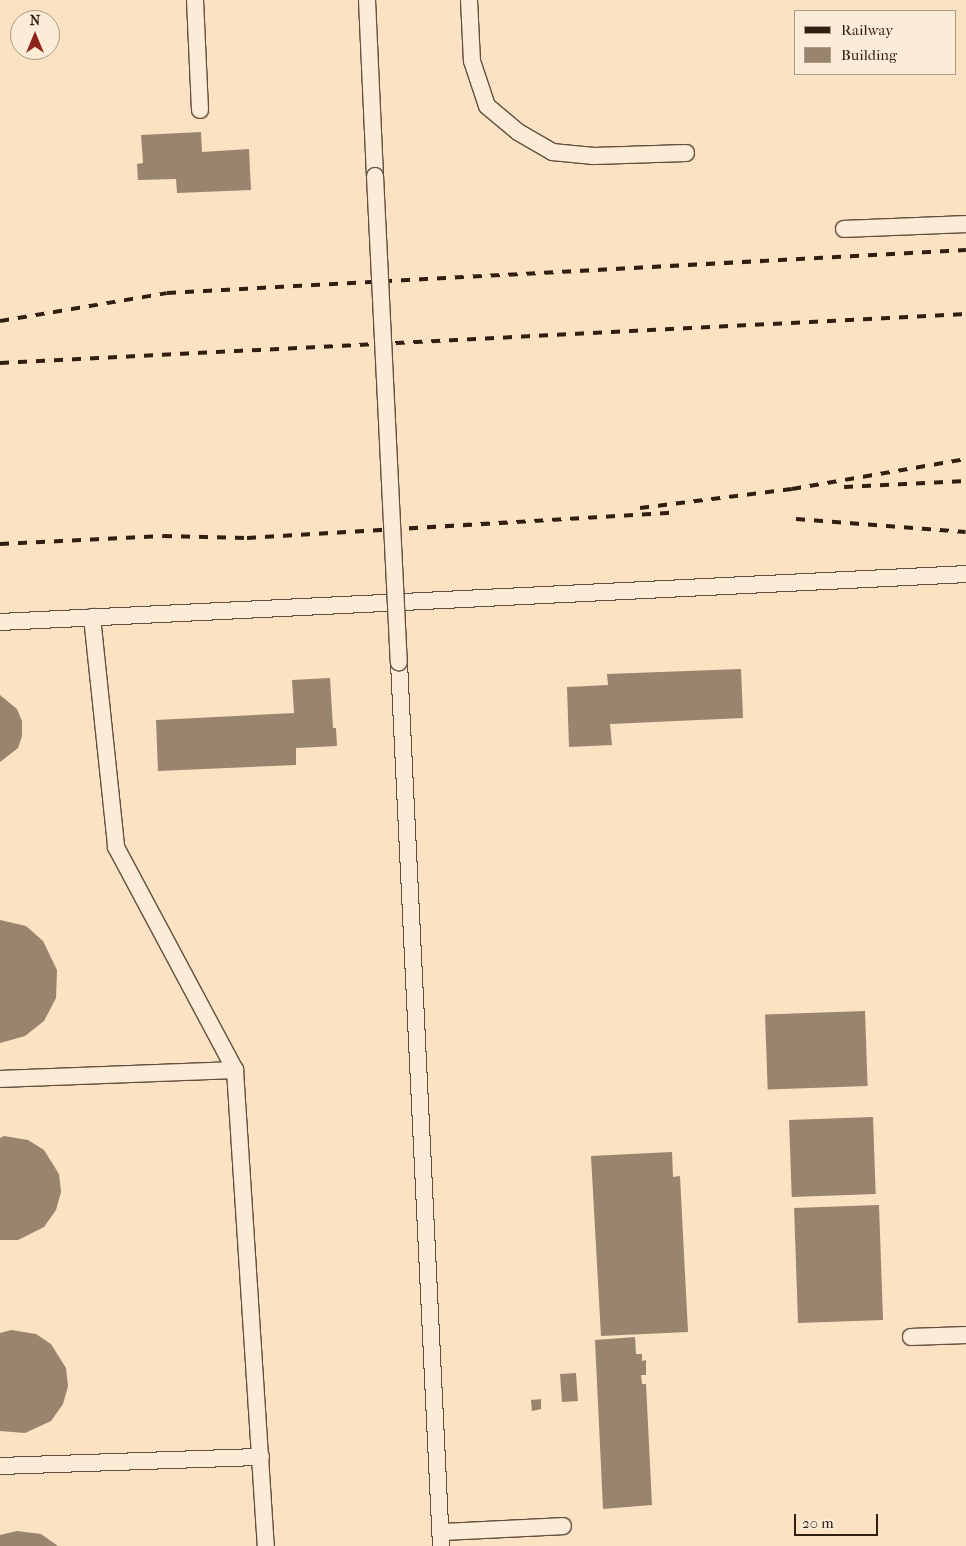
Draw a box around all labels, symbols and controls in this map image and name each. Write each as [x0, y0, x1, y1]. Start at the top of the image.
north arrow [10, 10, 60, 60]
legend [794, 10, 956, 75]
text: N [30, 12, 40, 29]
text: Railway [841, 21, 893, 39]
text: Building [841, 46, 897, 64]
scale bar [796, 1504, 880, 1536]
text: 20 m [802, 1514, 834, 1532]

